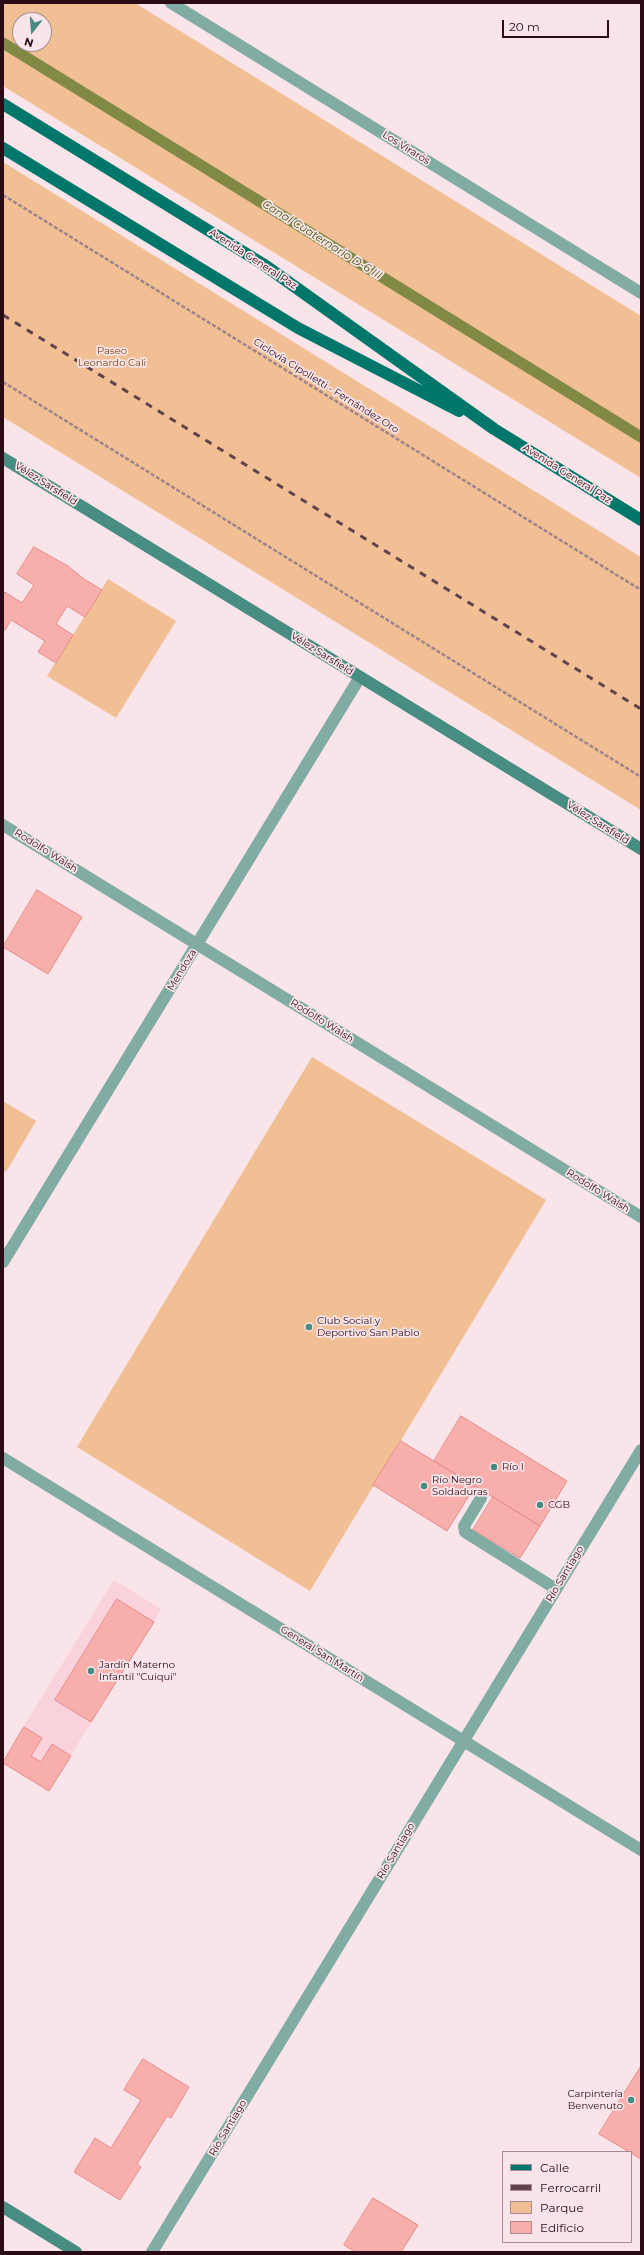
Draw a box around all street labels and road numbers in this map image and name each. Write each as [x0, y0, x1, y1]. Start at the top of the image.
street label: Los Virarós [380, 129, 432, 167]
street label: Avenida General Paz [207, 226, 299, 292]
street label: Ciclovía Cipolletti - Fernández Oro [251, 336, 401, 436]
street label: Avenida General Paz [520, 442, 614, 506]
street label: Vélez Sarsfield [13, 460, 79, 508]
street label: Vélez Sarsfield [289, 630, 355, 678]
street label: Vélez Sarsfield [565, 799, 631, 847]
street label: Rodolfo Walsh [12, 827, 80, 875]
street label: Mendoza [165, 947, 199, 993]
street label: Rodolfo Walsh [288, 997, 356, 1045]
street label: Rodolfo Walsh [564, 1167, 632, 1215]
street label: Río Santiago [544, 1544, 586, 1604]
street label: General San Martín [278, 1623, 366, 1685]
street label: Río Santiago [375, 1821, 417, 1881]
street label: Río Santiago [207, 2098, 249, 2158]

